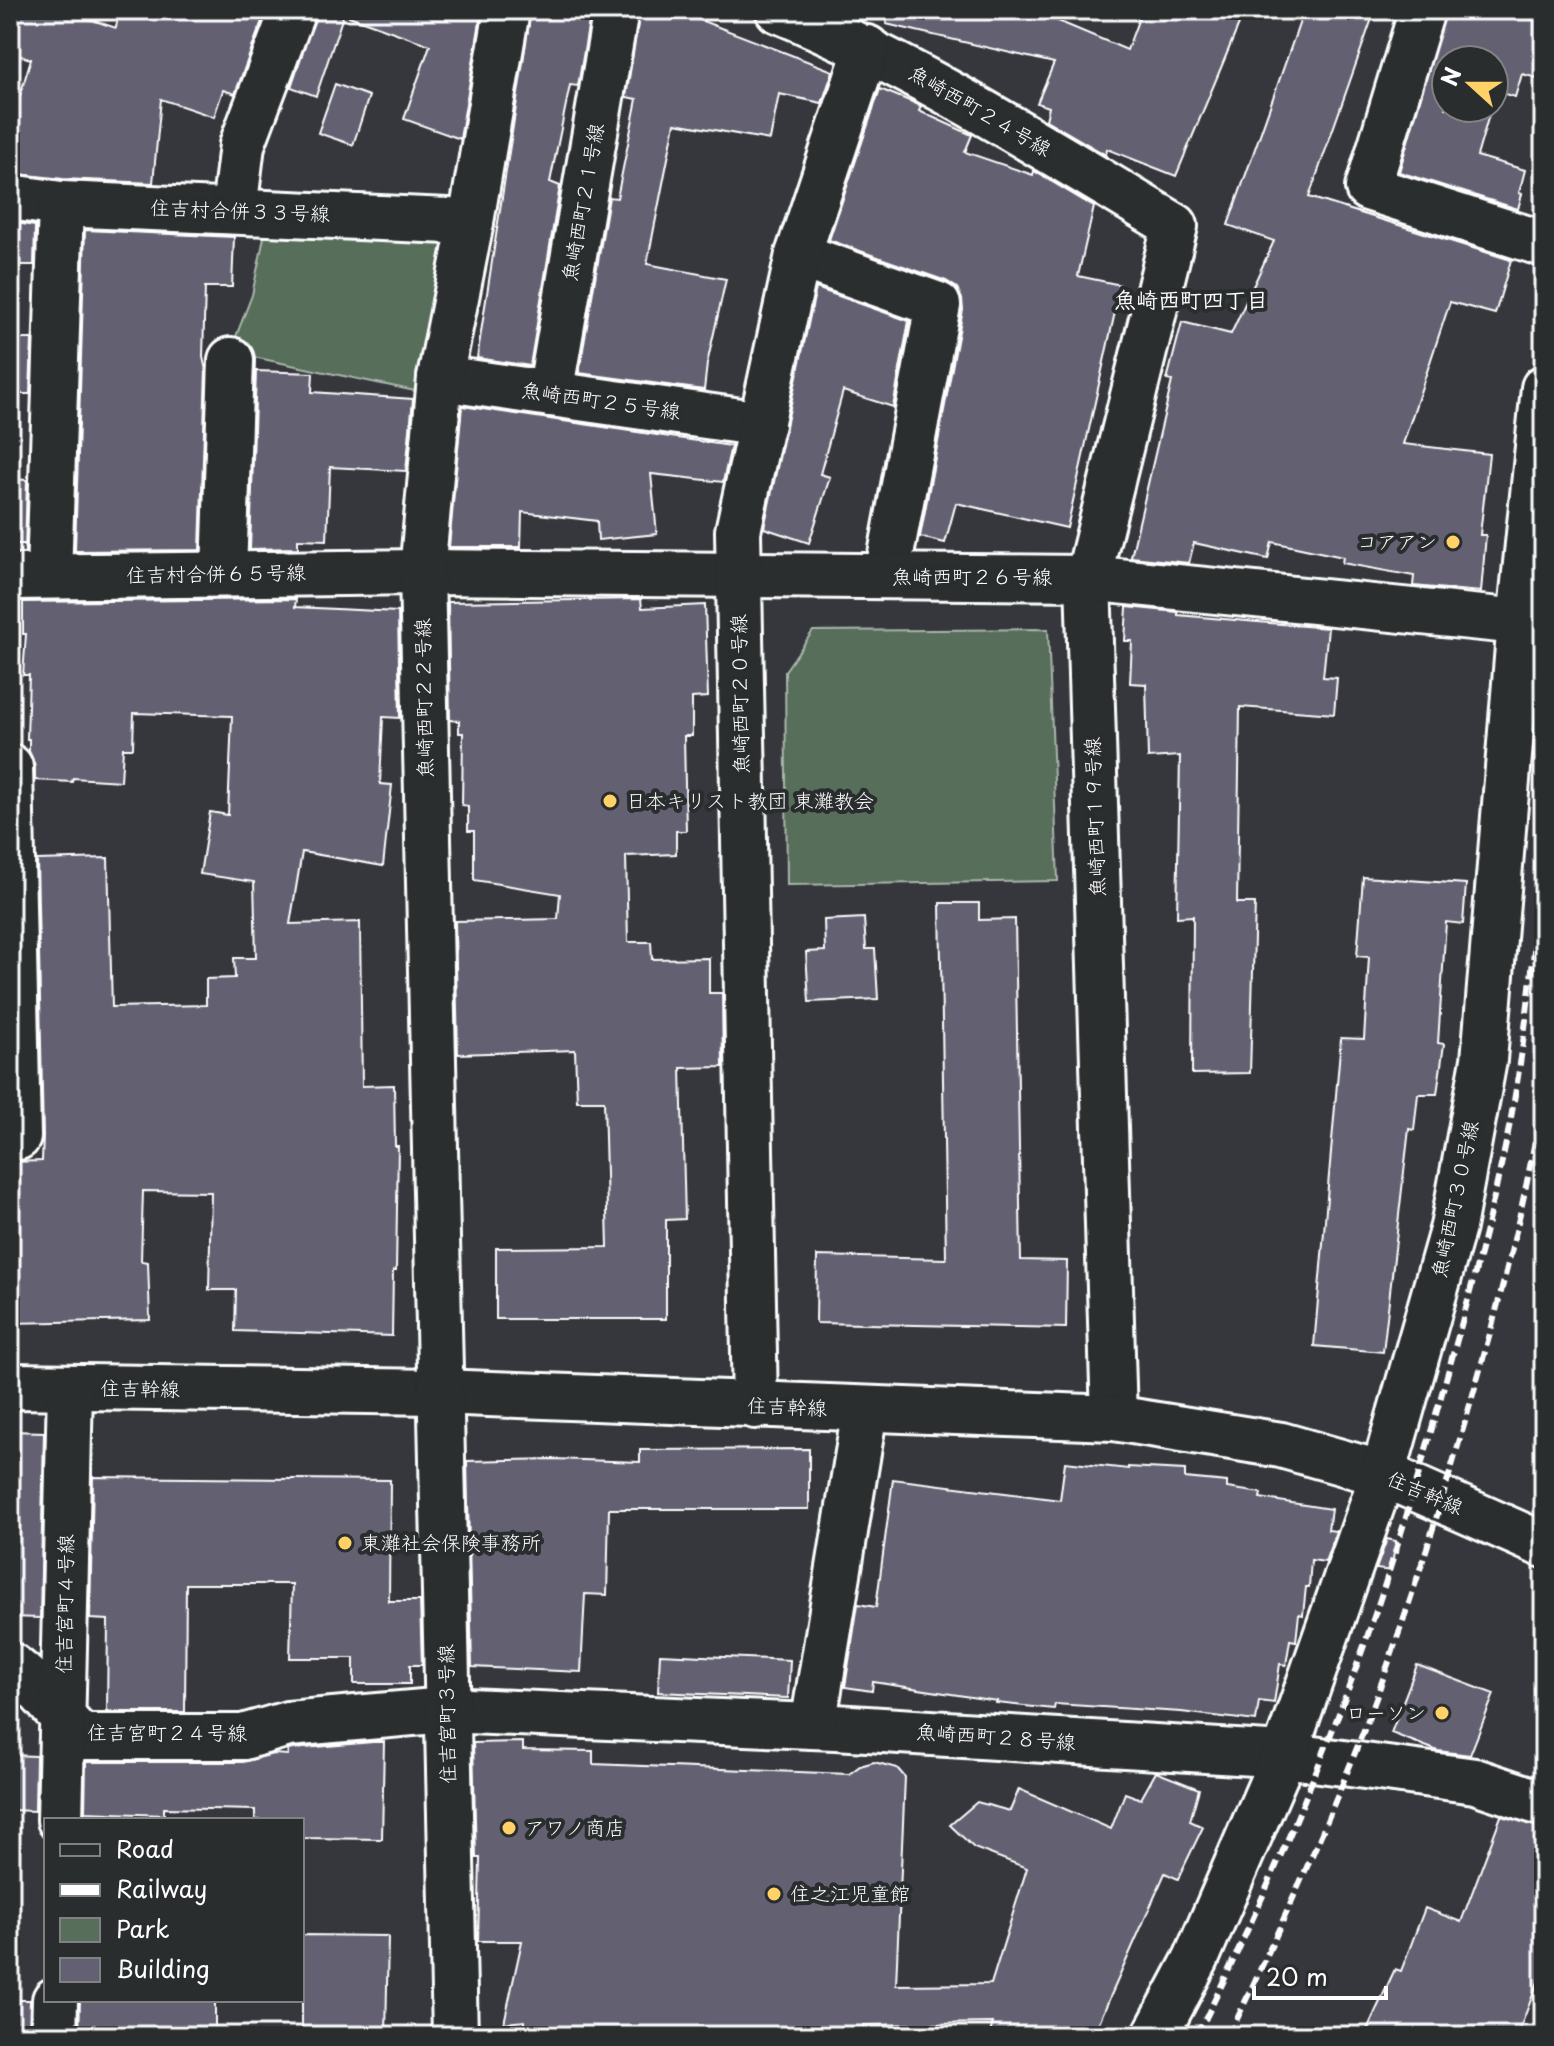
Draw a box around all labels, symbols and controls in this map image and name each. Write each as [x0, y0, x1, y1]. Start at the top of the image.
north arrow [1430, 44, 1510, 124]
street label: 魚崎西町２４号線 [904, 57, 1057, 163]
text: N [1431, 62, 1468, 90]
street label: 魚崎西町２１号線 [553, 120, 611, 283]
street label: 住吉村合併３３号線 [150, 192, 331, 228]
district label: 魚崎西町四丁目 [1114, 282, 1268, 315]
street label: 魚崎西町２５号線 [520, 374, 682, 426]
place label: コアアン [1357, 526, 1437, 556]
marker: コアアン [1444, 533, 1462, 551]
street label: 住吉村合併６５号線 [126, 556, 306, 590]
street label: 魚崎西町２６号線 [892, 561, 1052, 591]
street label: 魚崎西町２０号線 [723, 614, 755, 774]
street label: 魚崎西町２２号線 [407, 618, 439, 778]
street label: 魚崎西町１９号線 [1076, 737, 1112, 898]
place label: 日本キリスト教団 東灘教会 [626, 785, 874, 815]
marker: 日本キリスト教団 東灘教会 [601, 792, 619, 810]
street label: 魚崎西町３０号線 [1423, 1117, 1485, 1280]
street label: 住吉幹線 [100, 1372, 180, 1404]
street label: 住吉幹線 [747, 1390, 828, 1422]
street label: 住吉幹線 [1383, 1463, 1468, 1522]
place label: 東灘社会保険事務所 [361, 1527, 541, 1557]
street label: 住吉宮町４号線 [48, 1534, 80, 1674]
marker: 東灘社会保険事務所 [336, 1534, 354, 1552]
street label: 住吉宮町３号線 [430, 1644, 462, 1784]
place label: ローソン [1346, 1697, 1426, 1727]
marker: ローソン [1433, 1704, 1451, 1722]
street label: 魚崎西町２８号線 [915, 1715, 1077, 1757]
street label: 住吉宮町２４号線 [87, 1717, 247, 1747]
place label: アワノ商店 [525, 1812, 625, 1842]
legend [44, 1818, 304, 2002]
marker: アワノ商店 [500, 1819, 518, 1837]
text: Road [116, 1830, 174, 1866]
text: Railway [116, 1870, 207, 1906]
place label: 住之江児童館 [790, 1878, 910, 1908]
marker: 住之江児童館 [765, 1885, 783, 1903]
text: Park [116, 1910, 170, 1946]
text: Building [116, 1950, 210, 1986]
scale bar [1254, 1950, 1386, 2000]
text: 20 m [1266, 1958, 1328, 1994]

